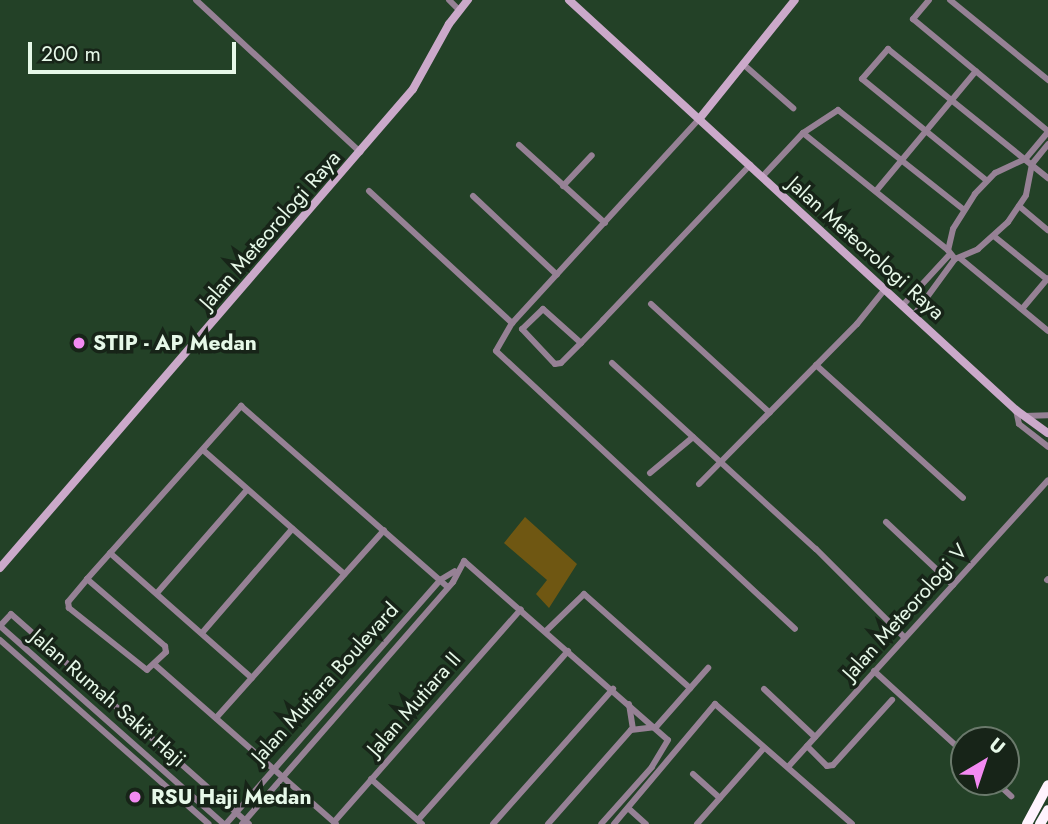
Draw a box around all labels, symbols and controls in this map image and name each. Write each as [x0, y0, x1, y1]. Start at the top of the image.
scale bar [32, 28, 240, 72]
text: 200 m [41, 39, 101, 69]
street label: Jalan Meteorologi Raya [194, 146, 346, 314]
street label: Jalan Meteorologi Raya [783, 171, 949, 325]
place label: STIP - AP Medan [93, 330, 257, 356]
marker: STIP - AP Medan [71, 335, 87, 351]
street label: Jalan Meteorologi V [837, 539, 973, 685]
street label: Jalan Mutiara Boulevard [246, 597, 404, 769]
street label: Jalan Rumah Sakit Haji [25, 624, 191, 772]
street label: Jalan Mutiara II [362, 647, 466, 761]
north arrow [950, 726, 1020, 796]
text: U [984, 731, 1011, 761]
place label: RSU Haji Medan [151, 784, 311, 810]
marker: RSU Haji Medan [125, 787, 145, 807]

